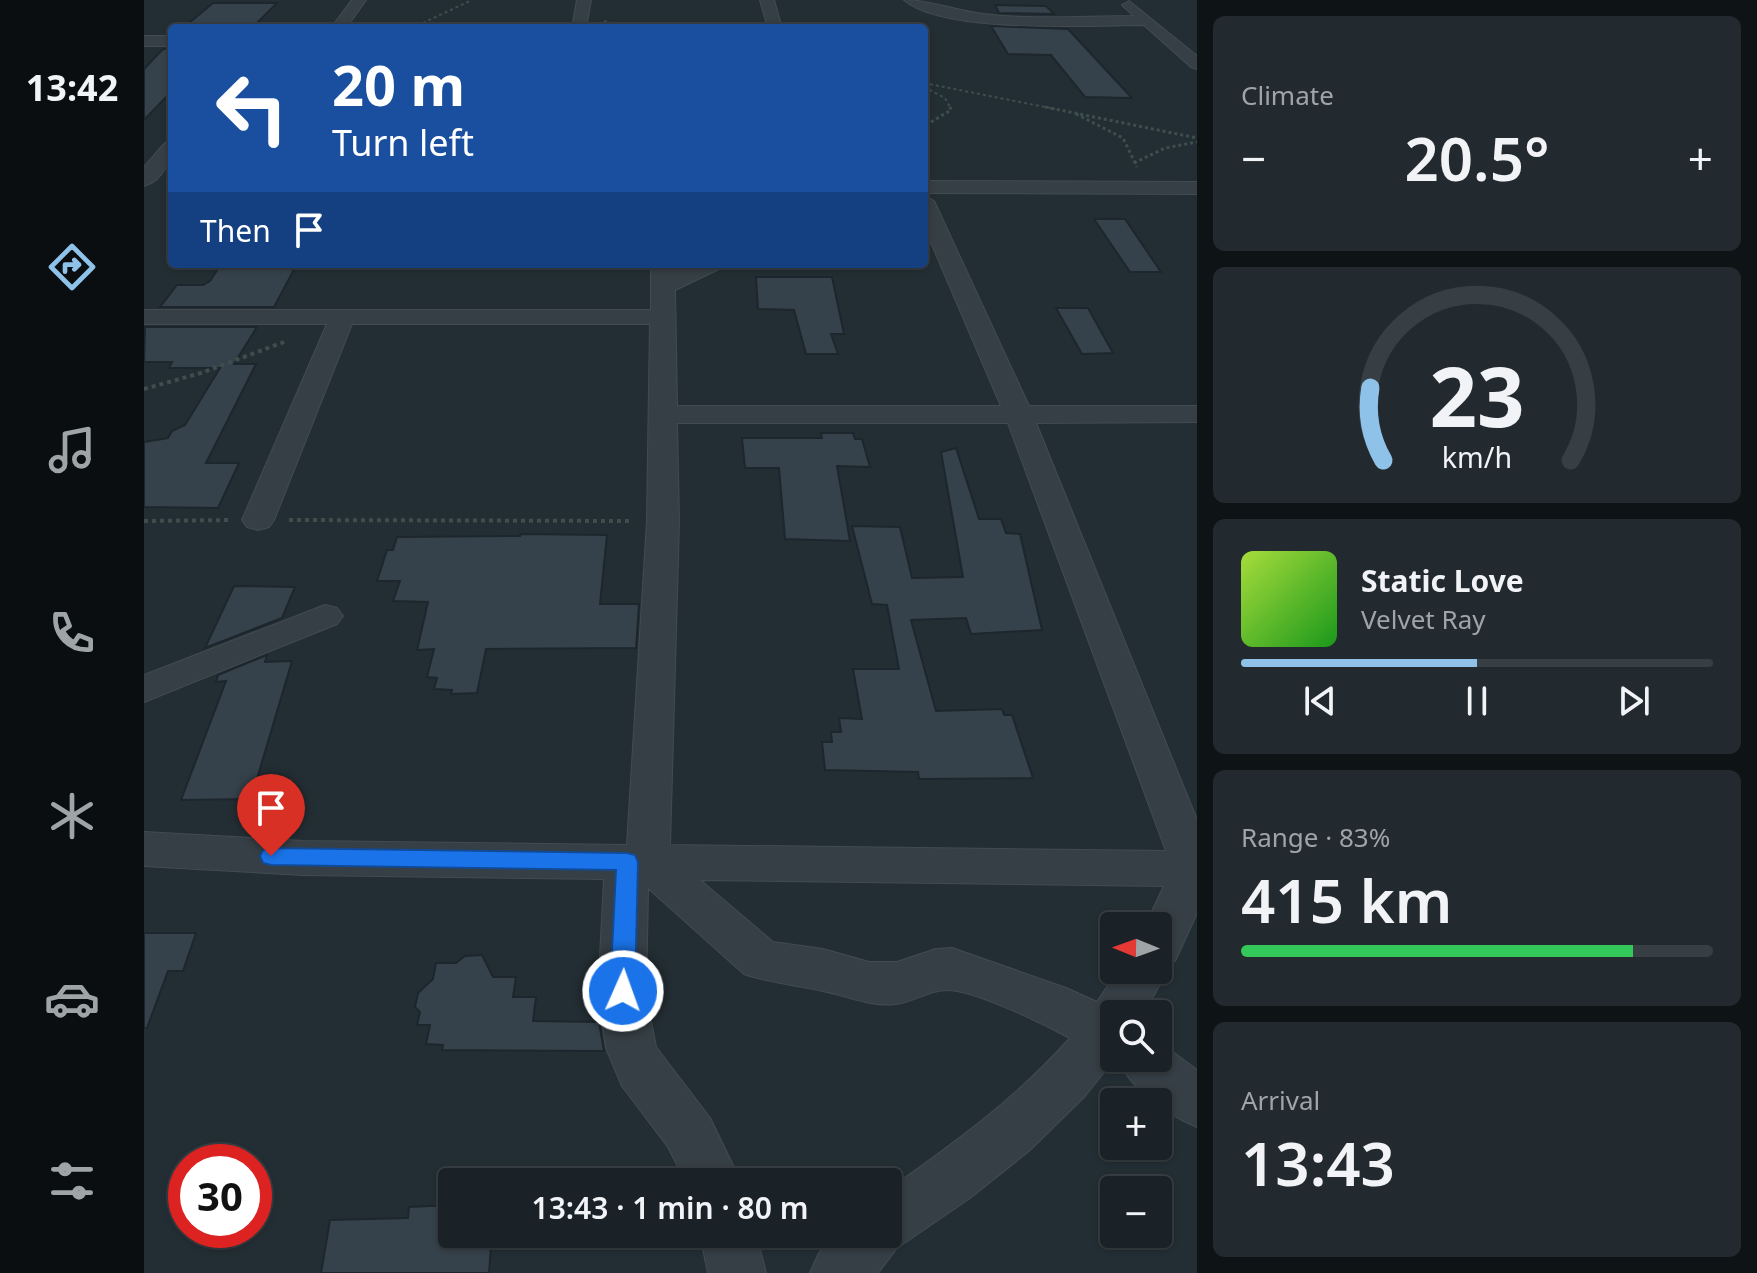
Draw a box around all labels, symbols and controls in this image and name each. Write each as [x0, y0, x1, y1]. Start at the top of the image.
text: 20 m [332, 46, 465, 122]
icon: left [200, 56, 304, 160]
text: 13:42 [26, 63, 118, 112]
text: Climate [1241, 77, 1334, 113]
text: 20.5° [1404, 117, 1550, 199]
text: Turn left [332, 118, 474, 167]
text: − [1241, 128, 1266, 188]
text: + [1688, 128, 1713, 188]
icon: arrive [287, 208, 331, 252]
text: Then [200, 210, 271, 251]
icon: directions [44, 239, 100, 295]
text: 23 [1429, 338, 1525, 451]
icon: music [44, 422, 100, 478]
text: km/h [1442, 437, 1512, 476]
text: Static Love [1361, 560, 1524, 601]
text: Velvet Ray [1361, 601, 1486, 637]
icon: phone [44, 605, 100, 661]
icon: previous [1298, 679, 1342, 723]
icon: pause [1455, 679, 1499, 723]
icon: next [1612, 679, 1656, 723]
pin [237, 774, 305, 856]
icon: arrive [249, 786, 293, 830]
icon: climate [44, 788, 100, 844]
text: Range · 83% [1241, 819, 1390, 855]
text: 415 km [1241, 859, 1452, 941]
north arrow [1100, 912, 1172, 984]
map controls [1100, 912, 1172, 1248]
position arrow [581, 949, 665, 1033]
icon: car [44, 971, 100, 1027]
button: search [1100, 1000, 1172, 1072]
text: Arrival [1241, 1082, 1320, 1118]
button: + [1100, 1088, 1172, 1160]
text: 13:43 [1241, 1122, 1395, 1204]
speed limit sign: 30 [168, 1144, 272, 1248]
icon: filters [44, 1153, 100, 1209]
button: − [1100, 1176, 1172, 1248]
text: 13:43 · 1 min · 80 m [532, 1187, 809, 1228]

